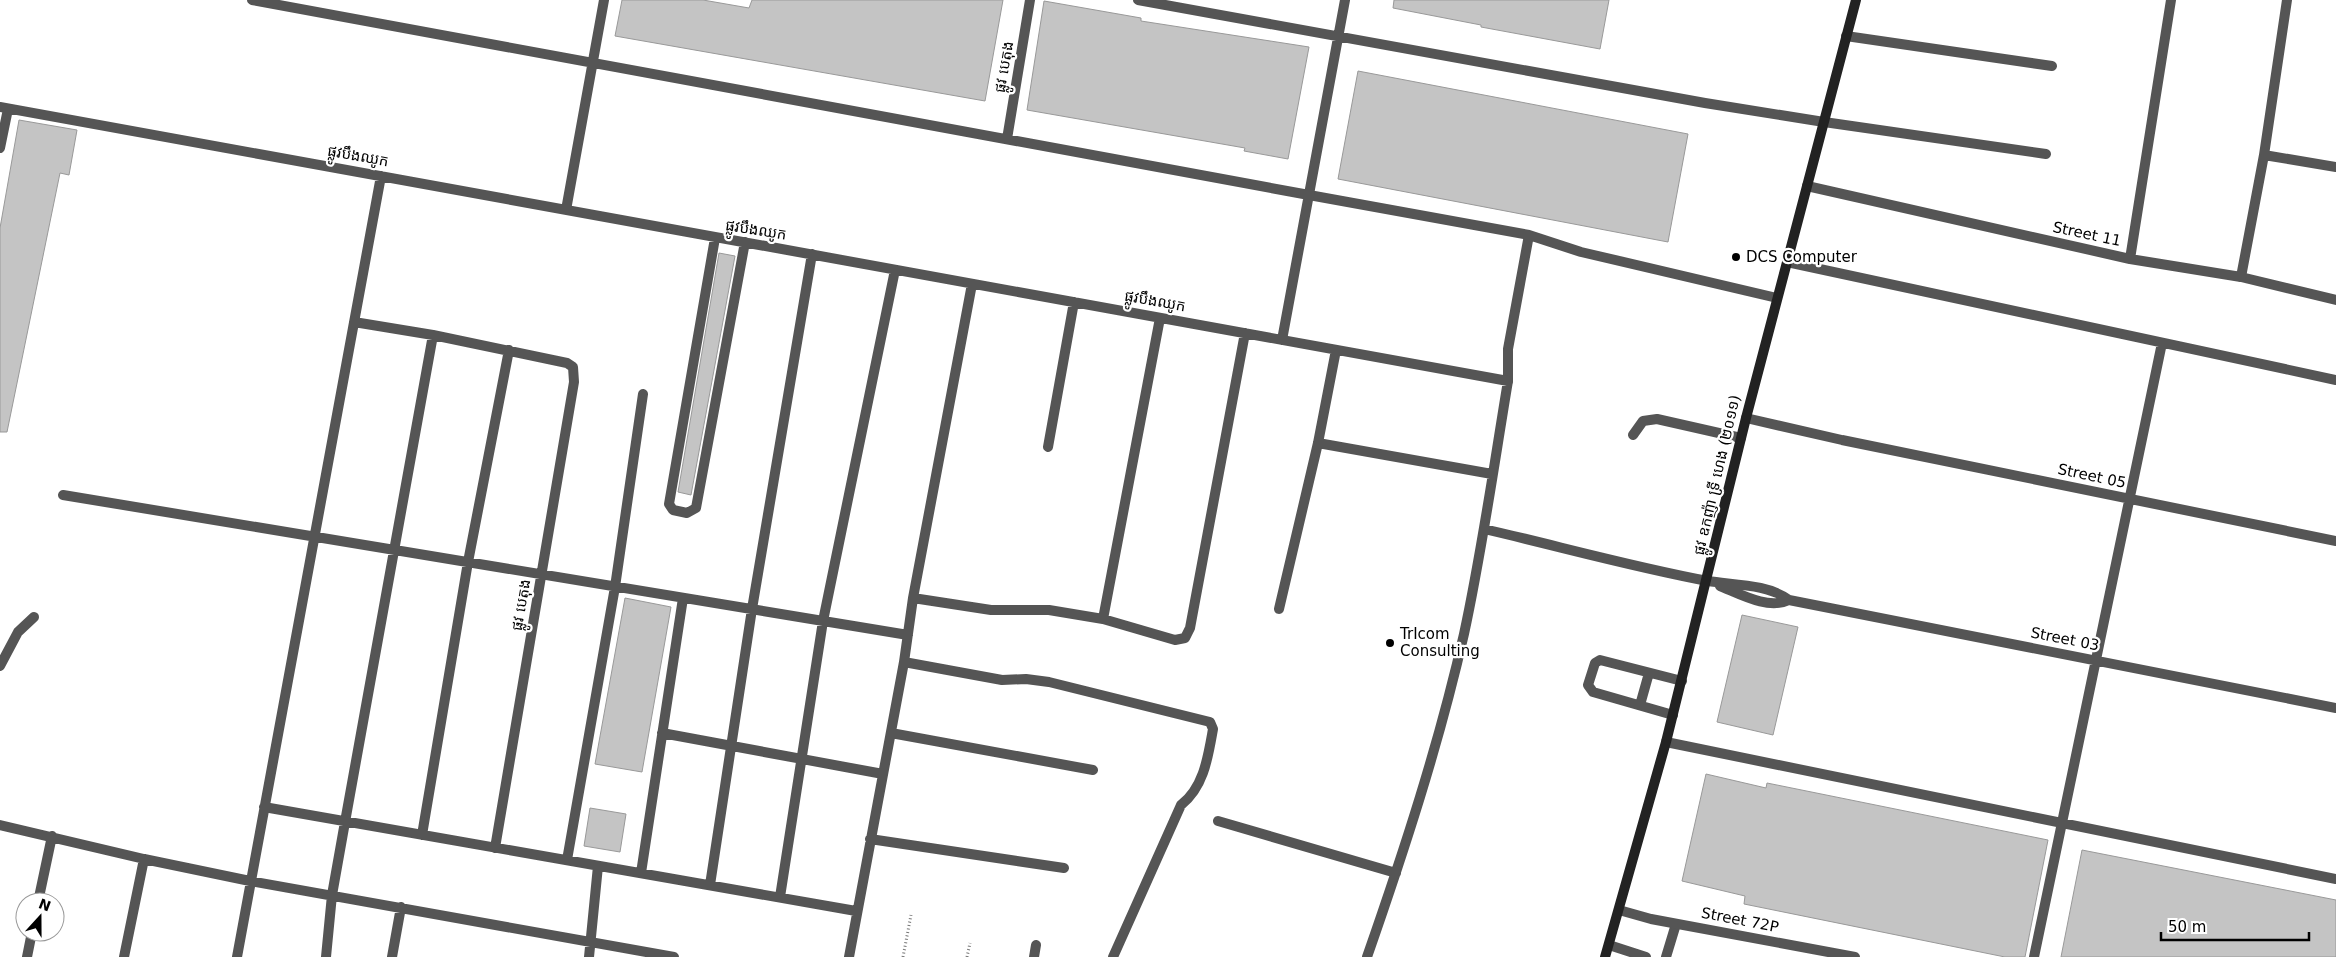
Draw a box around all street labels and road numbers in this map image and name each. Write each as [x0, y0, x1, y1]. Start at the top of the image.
street label: ផ្លូវ បេតុង [991, 40, 1022, 95]
street label: ផ្លូវបឹងឈូក [325, 142, 390, 175]
street label: ផ្លូវបឹងឈូក [723, 216, 788, 248]
street label: Street 11 [2051, 218, 2123, 250]
street label: ផ្លូវបឹងឈូក [1122, 287, 1187, 320]
street label: ផ្លូវ ឧកញ៉ា ទ្រី ហេង (២០១១) [1690, 393, 1749, 558]
street label: Street 05 [2056, 460, 2128, 492]
street label: ផ្លូវ បេតុង [508, 578, 539, 633]
street label: Street 03 [2029, 624, 2101, 654]
street label: Street 72P [1700, 904, 1780, 936]

